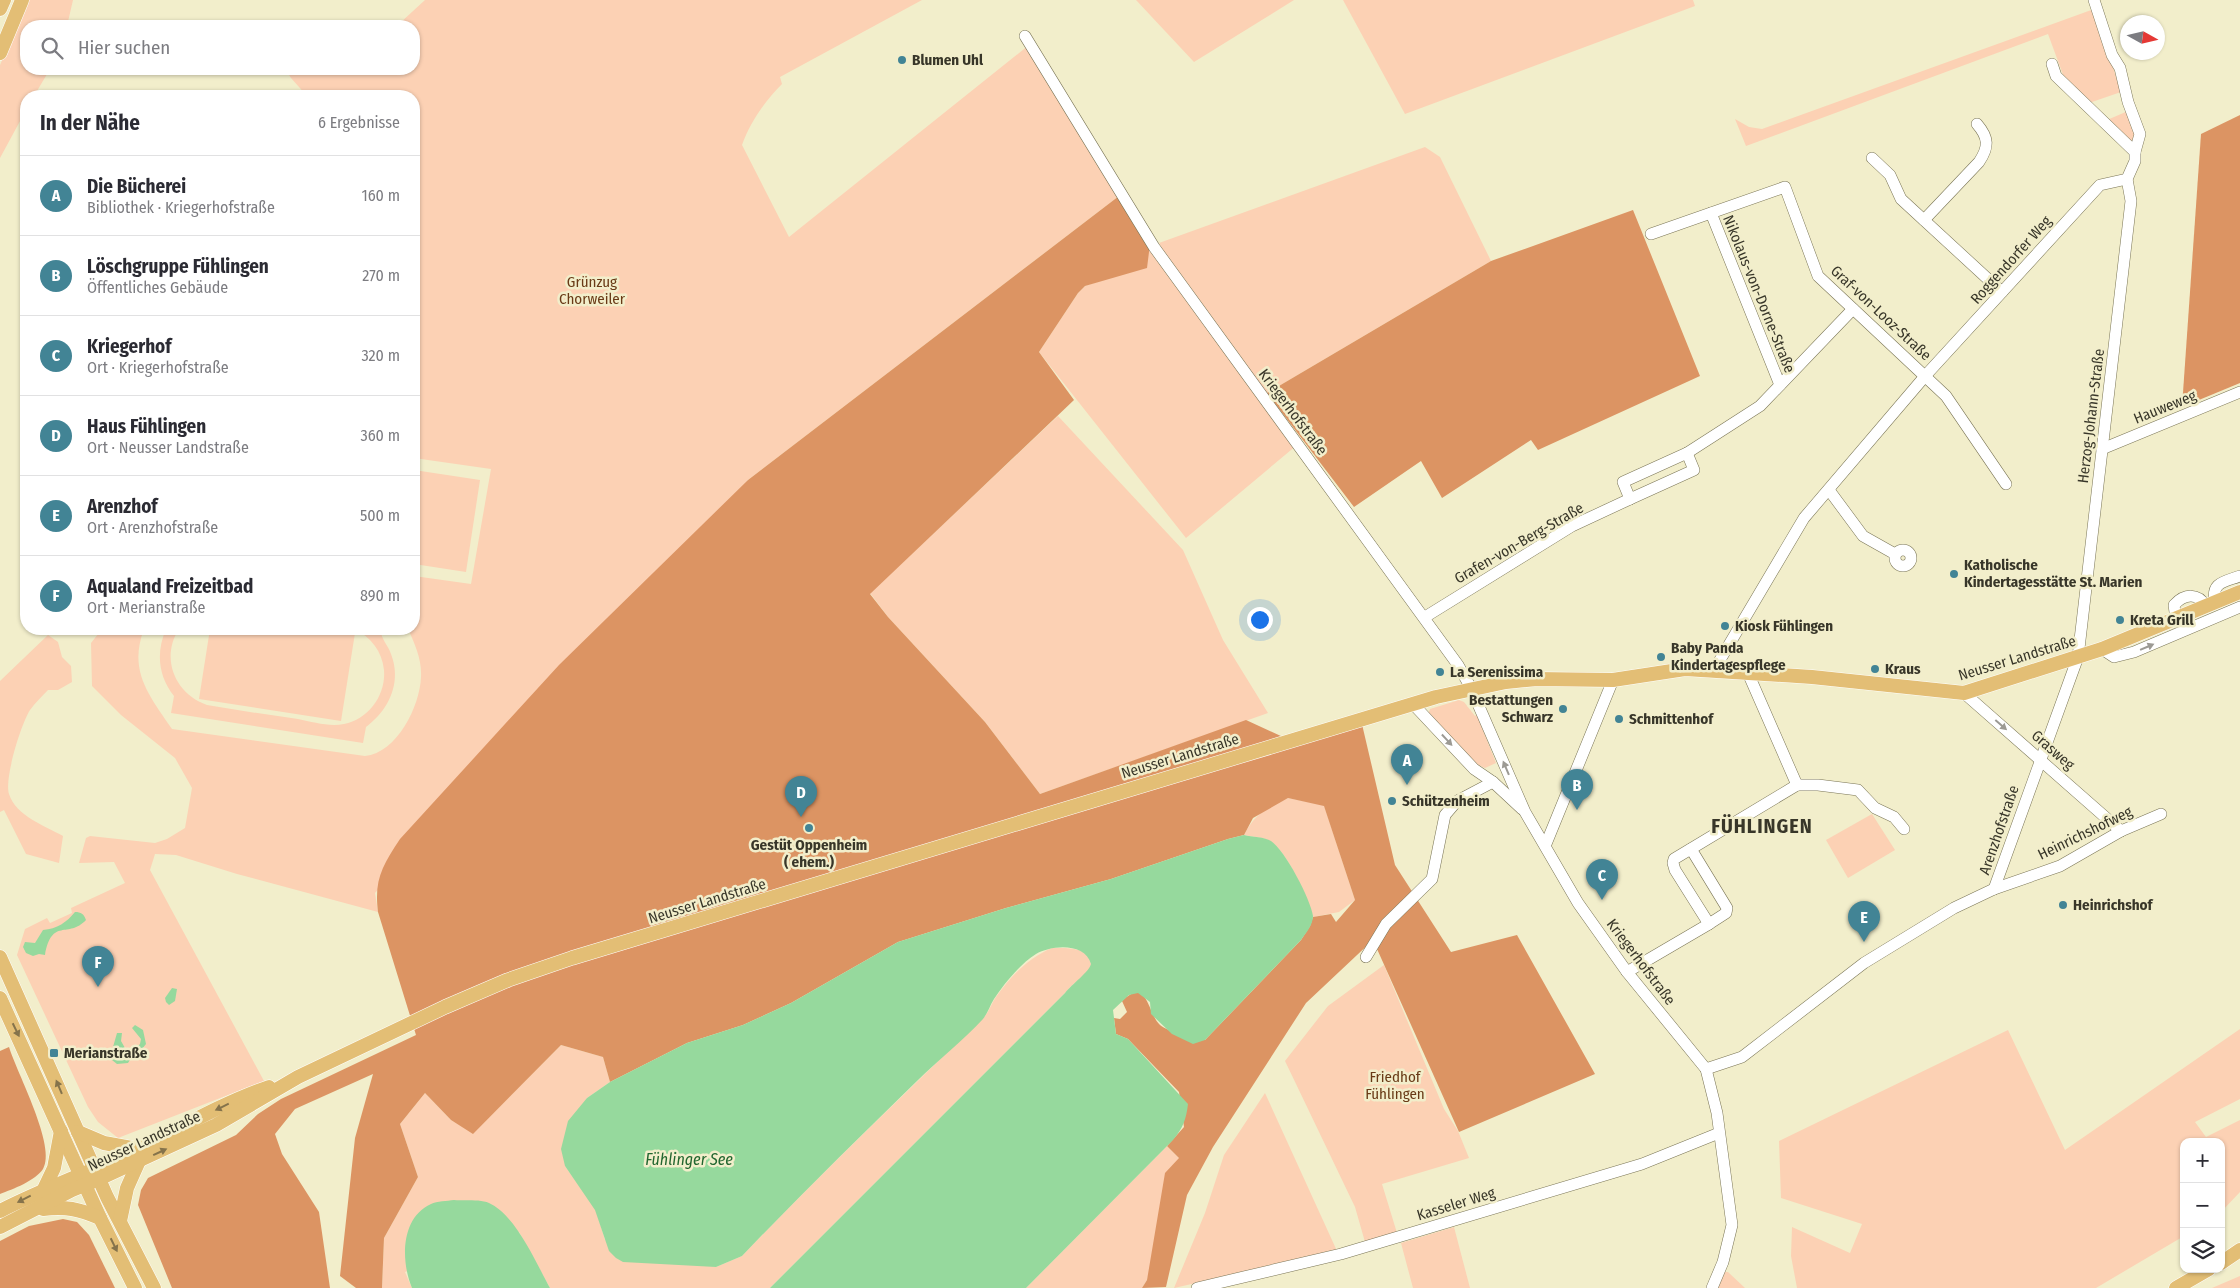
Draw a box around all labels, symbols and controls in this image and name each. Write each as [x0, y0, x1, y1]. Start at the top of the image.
north arrow [2120, 15, 2165, 60]
search box [20, 20, 420, 75]
icon: search [38, 34, 66, 62]
text: Hier suchen [78, 36, 170, 59]
place label: Blumen Uhl [912, 51, 984, 69]
marker: Blumen Uhl [896, 54, 908, 66]
text: In der Nähe [40, 110, 140, 136]
text: 6 Ergebnisse [318, 113, 400, 132]
text: Die Bücherei [87, 175, 186, 198]
text: A [52, 186, 60, 205]
text: 160 m [361, 186, 400, 205]
text: Bibliothek · Kriegerhofstraße [87, 198, 275, 217]
street label: Roggendorfer Weg [1967, 212, 2055, 308]
street label: Nikolaus-von-Dorne-Straße [1719, 213, 1799, 375]
text: Löschgruppe Fühlingen [87, 255, 269, 278]
street label: Graf-von-Looz-Straße [1827, 262, 1935, 364]
text: B [52, 266, 60, 285]
text: 270 m [362, 266, 400, 285]
park label: Grünzug Chorweiler [559, 273, 626, 308]
text: Öffentliches Gebäude [87, 278, 228, 297]
text: Kriegerhof [87, 335, 172, 358]
text: C [52, 346, 60, 365]
text: 320 m [361, 346, 400, 365]
street label: Herzog-Johann-Straße [2074, 348, 2108, 484]
text: Ort · Kriegerhofstraße [87, 358, 229, 377]
street label: Kriegerhofstraße [1255, 365, 1331, 459]
street label: Hauweweg [2131, 386, 2199, 428]
text: Haus Fühlingen [87, 415, 206, 438]
text: D [51, 426, 61, 445]
text: 360 m [360, 426, 400, 445]
text: Ort · Neusser Landstraße [87, 438, 249, 457]
text: Arenzhof [87, 495, 158, 518]
street label: Grafen-von-Berg-Straße [1451, 499, 1587, 587]
text: E [52, 506, 60, 525]
text: 500 m [360, 506, 400, 525]
text: Ort · Arenzhofstraße [87, 518, 218, 537]
place label: Katholische Kindertagesstätte St. Marien [1964, 556, 2143, 591]
marker: Katholische Kindertagesstätte St. Marien [1948, 568, 1960, 580]
text: Aqualand Freizeitbad [87, 575, 253, 598]
text: F [52, 586, 60, 605]
text: 890 m [360, 586, 400, 605]
text: Ort · Merianstraße [87, 598, 205, 617]
your location [1247, 607, 1273, 633]
place label: Kreta Grill [2130, 611, 2194, 629]
marker: Kreta Grill [2114, 614, 2126, 626]
place label: Kiosk Fühlingen [1735, 617, 1833, 635]
marker: Kiosk Fühlingen [1719, 620, 1731, 632]
street label: Neusser Landstraße [1956, 632, 2078, 684]
place label: Baby Panda Kindertagespflege [1671, 639, 1786, 674]
one-way arrow [2140, 642, 2154, 650]
marker: Baby Panda Kindertagespflege [1655, 651, 1667, 663]
place label: Kraus [1885, 660, 1921, 678]
place label: La Serenissima [1450, 663, 1544, 681]
marker: Kraus [1869, 663, 1881, 675]
marker: La Serenissima [1434, 666, 1446, 678]
place label: Bestattungen Schwarz [1469, 691, 1554, 726]
marker: Bestattungen Schwarz [1557, 703, 1569, 715]
place label: Schmittenhof [1629, 710, 1714, 728]
marker: Schmittenhof [1613, 713, 1625, 725]
one-way arrow [1994, 720, 2007, 731]
street label: Grasweg [2028, 726, 2078, 774]
street label: Neusser Landstraße [1119, 730, 1241, 782]
one-way arrow [1441, 734, 1453, 746]
pin: A [1391, 744, 1423, 785]
one-way arrow [1501, 760, 1509, 775]
pin: B [1561, 769, 1593, 810]
pin: D [785, 776, 817, 817]
street label: Arenzhofstraße [1975, 783, 2023, 877]
place label: Schützenheim [1402, 792, 1490, 810]
marker: Schützenheim [1386, 795, 1398, 807]
street label: Heinrichshofweg [2035, 802, 2135, 864]
district label: FÜHLINGEN [1711, 814, 1813, 838]
marker: Gestüt Oppenheim ( ehem.) [803, 822, 815, 834]
place label: Gestüt Oppenheim ( ehem.) [751, 836, 867, 871]
pin: C [1586, 859, 1618, 900]
street label: Neusser Landstraße [646, 875, 768, 927]
place label: Heinrichshof [2073, 896, 2154, 914]
marker: Heinrichshof [2057, 899, 2069, 911]
pin: E [1848, 901, 1880, 942]
street label: Kriegerhofstraße [1603, 915, 1679, 1009]
pin: F [82, 946, 114, 987]
one-way arrow [12, 1023, 20, 1037]
place label: Merianstraße [64, 1044, 148, 1062]
marker: Merianstraße [48, 1047, 60, 1059]
park label: Friedhof Fühlingen [1365, 1068, 1425, 1103]
one-way arrow [55, 1080, 63, 1094]
one-way arrow [215, 1103, 229, 1111]
street label: Neusser Landstraße [85, 1107, 203, 1175]
map controls [2180, 1138, 2225, 1273]
button: + [2180, 1138, 2225, 1183]
one-way arrow [153, 1147, 167, 1155]
water label: Fühlinger See [645, 1150, 733, 1169]
button: − [2180, 1183, 2225, 1228]
street label: Kasseler Weg [1415, 1184, 1497, 1224]
one-way arrow [17, 1195, 32, 1203]
button: layers [2180, 1228, 2225, 1273]
one-way arrow [110, 1238, 118, 1252]

